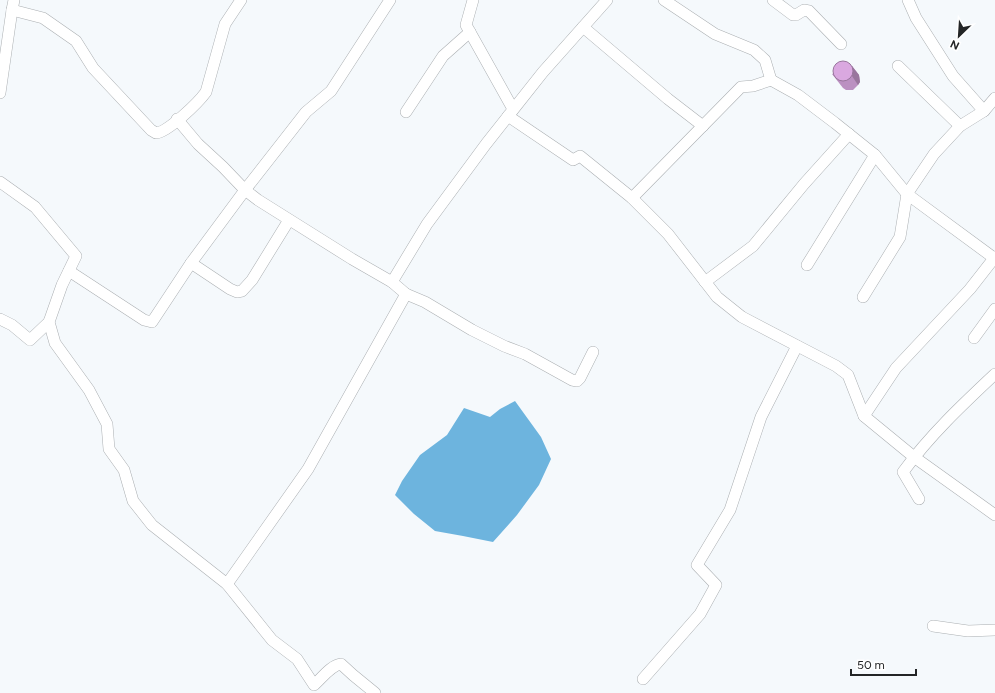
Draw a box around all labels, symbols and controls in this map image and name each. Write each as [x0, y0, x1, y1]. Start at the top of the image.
north arrow [939, 16, 979, 56]
text: N [948, 37, 962, 52]
scale bar [851, 651, 916, 677]
text: 50 m [857, 658, 885, 672]

